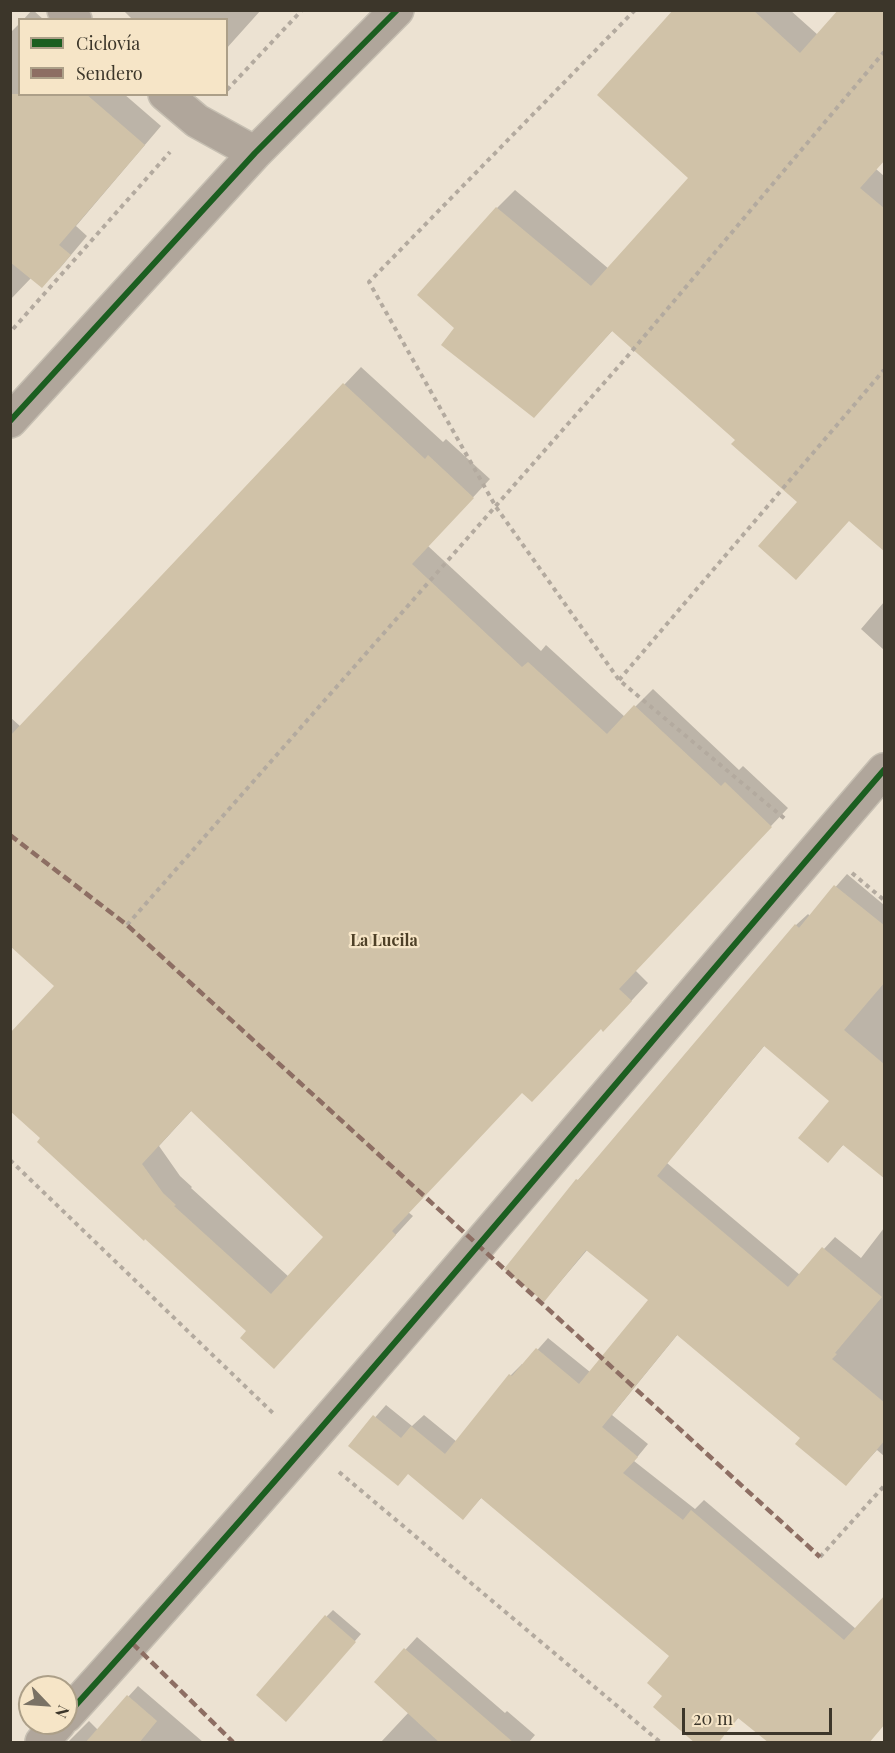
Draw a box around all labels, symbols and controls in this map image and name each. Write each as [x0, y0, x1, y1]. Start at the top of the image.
legend [18, 18, 228, 96]
text: Ciclovía [76, 31, 140, 55]
text: Sendero [76, 61, 143, 85]
district label: La Lucila [350, 931, 418, 951]
north arrow [18, 1675, 78, 1735]
scale bar [685, 1696, 835, 1734]
text: N [51, 1702, 75, 1722]
text: 20 m [693, 1706, 733, 1730]

